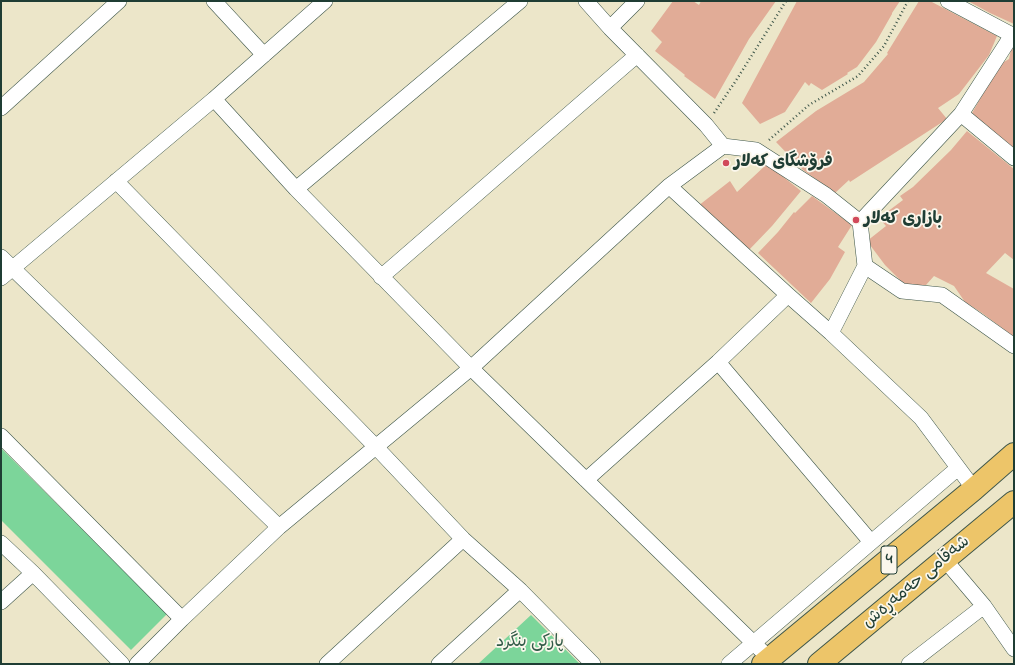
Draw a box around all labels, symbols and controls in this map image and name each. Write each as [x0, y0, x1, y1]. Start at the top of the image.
place label: فرۆشگای کەلار [734, 153, 833, 173]
marker: فرۆشگای کەلار [721, 158, 731, 168]
place label: بازاری کەلار [864, 210, 942, 230]
marker: بازاری کەلار [851, 215, 861, 225]
street label: شەقامی حەمەڕەش [859, 532, 975, 634]
road number: 4 [881, 546, 897, 574]
park label: پارکی بنگرد [496, 633, 564, 653]

